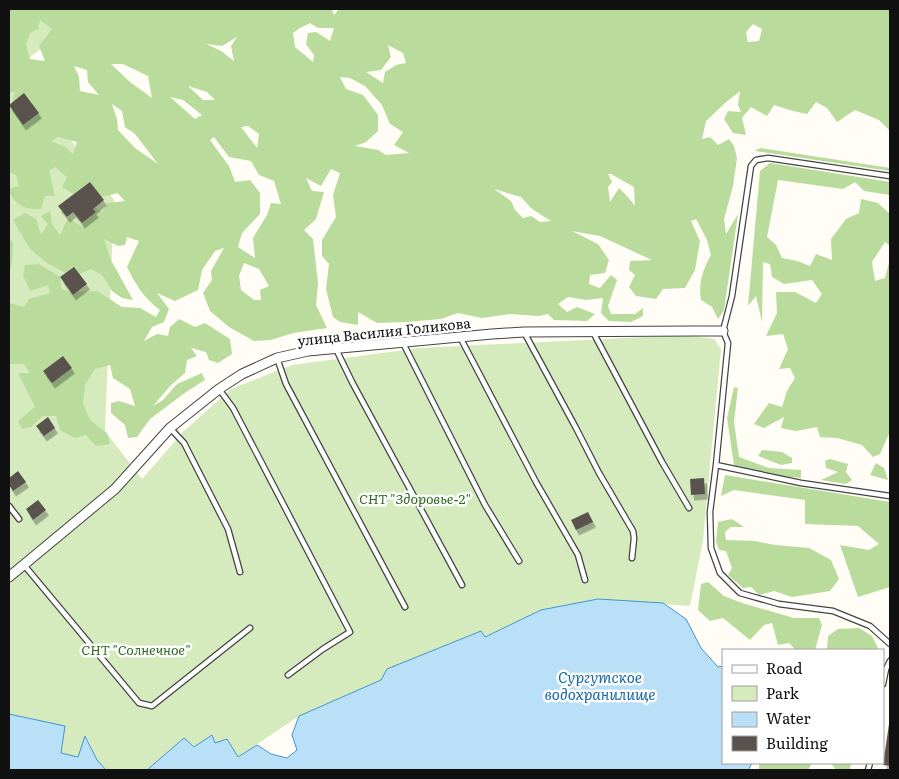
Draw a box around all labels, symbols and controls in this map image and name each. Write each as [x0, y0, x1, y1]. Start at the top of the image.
street label: улица Василия Голикова [296, 312, 472, 350]
park label: СНТ "Здоровье-2" [359, 488, 471, 508]
park label: СНТ "Солнечное" [81, 639, 191, 659]
legend [722, 649, 884, 764]
text: Road [766, 656, 802, 679]
water label: Сургутское водохранилище [545, 665, 655, 705]
text: Park [766, 681, 800, 704]
text: Water [766, 706, 811, 729]
text: Building [766, 731, 828, 754]

